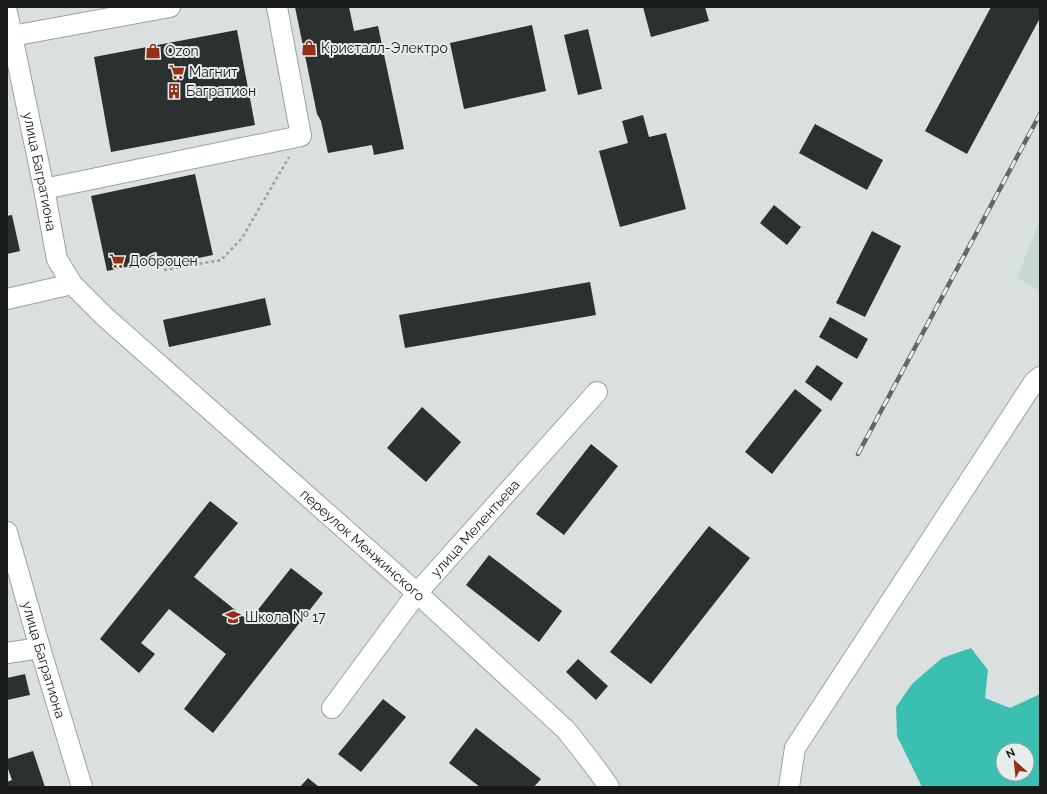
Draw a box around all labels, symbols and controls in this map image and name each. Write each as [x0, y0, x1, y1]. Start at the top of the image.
shop icon: Кристалл-Электро [300, 39, 318, 57]
place label: Кристалл-Электро [321, 40, 448, 56]
shop icon: Ozon [144, 42, 162, 60]
place label: Ozon [165, 43, 199, 59]
supermarket icon: Магнит [168, 63, 186, 81]
place label: Магнит [189, 64, 238, 80]
building icon: Багратион [165, 82, 183, 100]
place label: Багратион [186, 83, 256, 99]
street label: улица Багратиона [20, 111, 60, 232]
supermarket icon: Доброцен [108, 252, 126, 270]
place label: Доброцен [129, 253, 198, 269]
street label: улица Мелентьева [427, 476, 523, 580]
street label: переулок Менжинского [297, 486, 428, 604]
street label: улица Багратиона [19, 600, 69, 720]
school or university icon: Школа № 17 [224, 608, 242, 626]
place label: Школа № 17 [245, 609, 326, 625]
north arrow [995, 742, 1035, 782]
text: N [1004, 746, 1017, 761]

